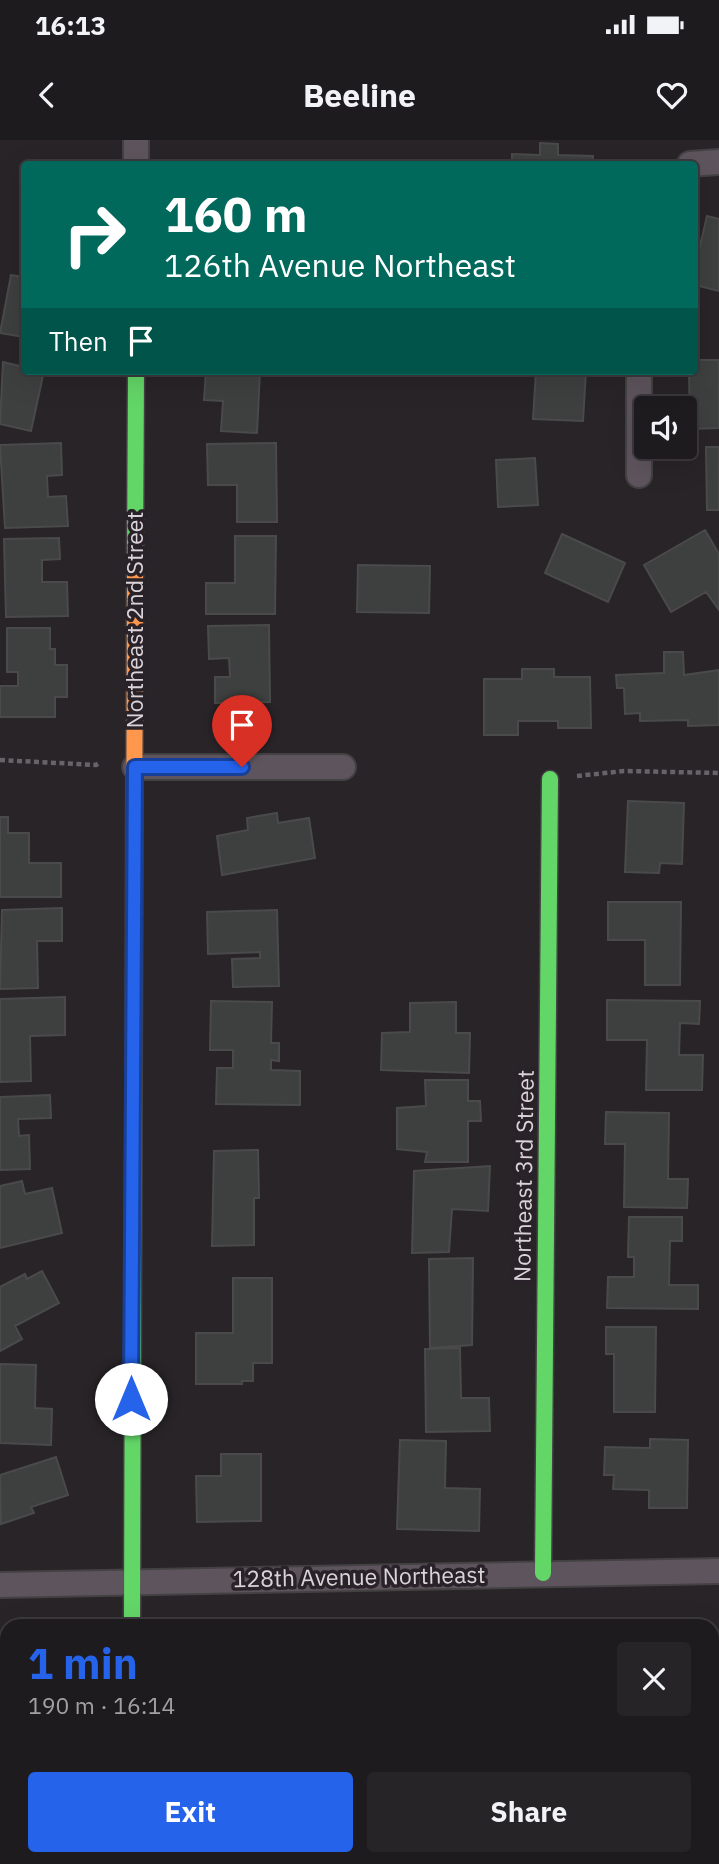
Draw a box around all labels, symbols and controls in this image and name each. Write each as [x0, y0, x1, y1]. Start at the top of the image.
text: 16:13 [35, 8, 106, 42]
text: Beeline [303, 74, 416, 116]
icon: back [28, 76, 66, 114]
icon: heart [653, 76, 691, 114]
text: 160 m [164, 182, 308, 245]
icon: right [49, 189, 140, 280]
text: 126th Avenue Northeast [164, 244, 516, 286]
icon: arrive [122, 322, 160, 360]
text: Then [49, 324, 108, 358]
map controls [634, 396, 697, 459]
button: sound [634, 396, 697, 459]
street label: Northeast 2nd Street [119, 512, 149, 728]
pin [212, 695, 272, 767]
icon: arrive [223, 706, 261, 744]
street label: Northeast 3rd Street [506, 1070, 540, 1282]
position arrow [94, 1362, 168, 1436]
street label: 128th Avenue Northeast [232, 1559, 486, 1593]
text: 1 min [28, 1636, 138, 1691]
button: close [617, 1642, 691, 1716]
text: 190 m · 16:14 [28, 1690, 175, 1720]
button: Exit [28, 1772, 353, 1852]
button: Share [367, 1772, 691, 1852]

